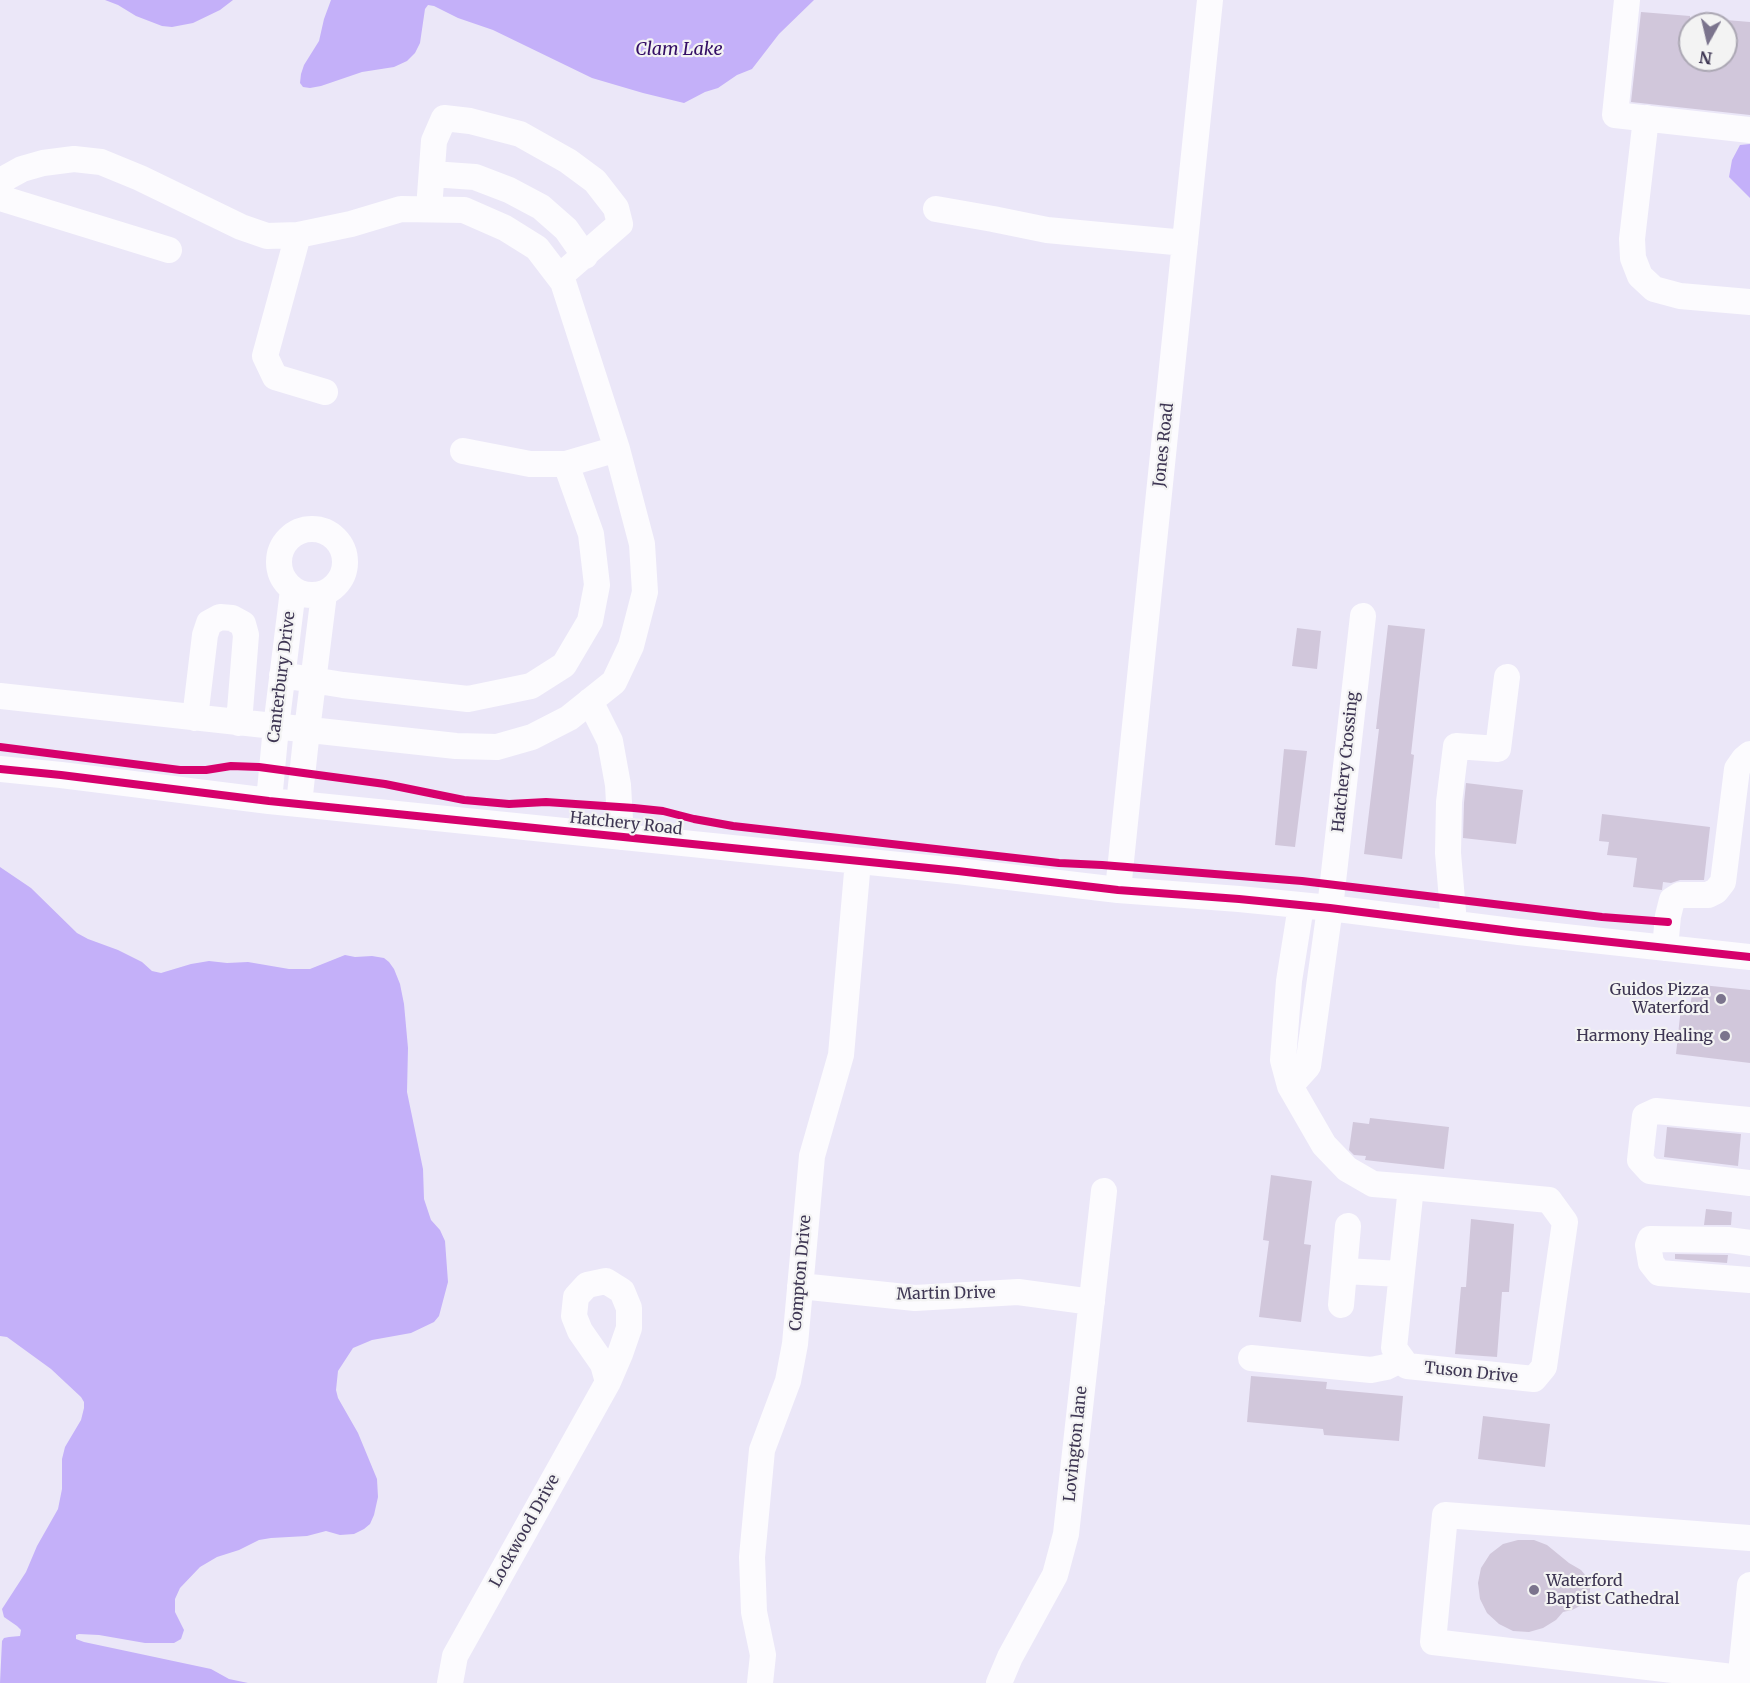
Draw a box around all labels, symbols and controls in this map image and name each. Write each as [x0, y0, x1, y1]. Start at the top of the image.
north arrow [1678, 12, 1738, 72]
water label: Clam Lake [635, 39, 723, 61]
text: N [1698, 47, 1713, 69]
street label: Jones Road [1150, 402, 1178, 488]
street label: Canterbury Drive [264, 610, 300, 744]
street label: Hatchery Crossing [1329, 691, 1363, 833]
street label: Hatchery Road [569, 809, 683, 839]
place label: Guidos Pizza Waterford [1610, 980, 1709, 1018]
marker: Guidos Pizza Waterford [1714, 992, 1728, 1006]
place label: Harmony Healing [1576, 1026, 1713, 1046]
marker: Harmony Healing [1718, 1029, 1732, 1043]
street label: Compton Drive [786, 1214, 816, 1332]
street label: Martin Drive [896, 1284, 996, 1304]
street label: Tuson Drive [1423, 1359, 1519, 1387]
street label: Lovington lane [1060, 1385, 1092, 1503]
street label: Lockwood Drive [486, 1471, 564, 1591]
place label: Waterford Baptist Cathedral [1546, 1571, 1679, 1609]
marker: Waterford Baptist Cathedral [1527, 1583, 1541, 1597]

